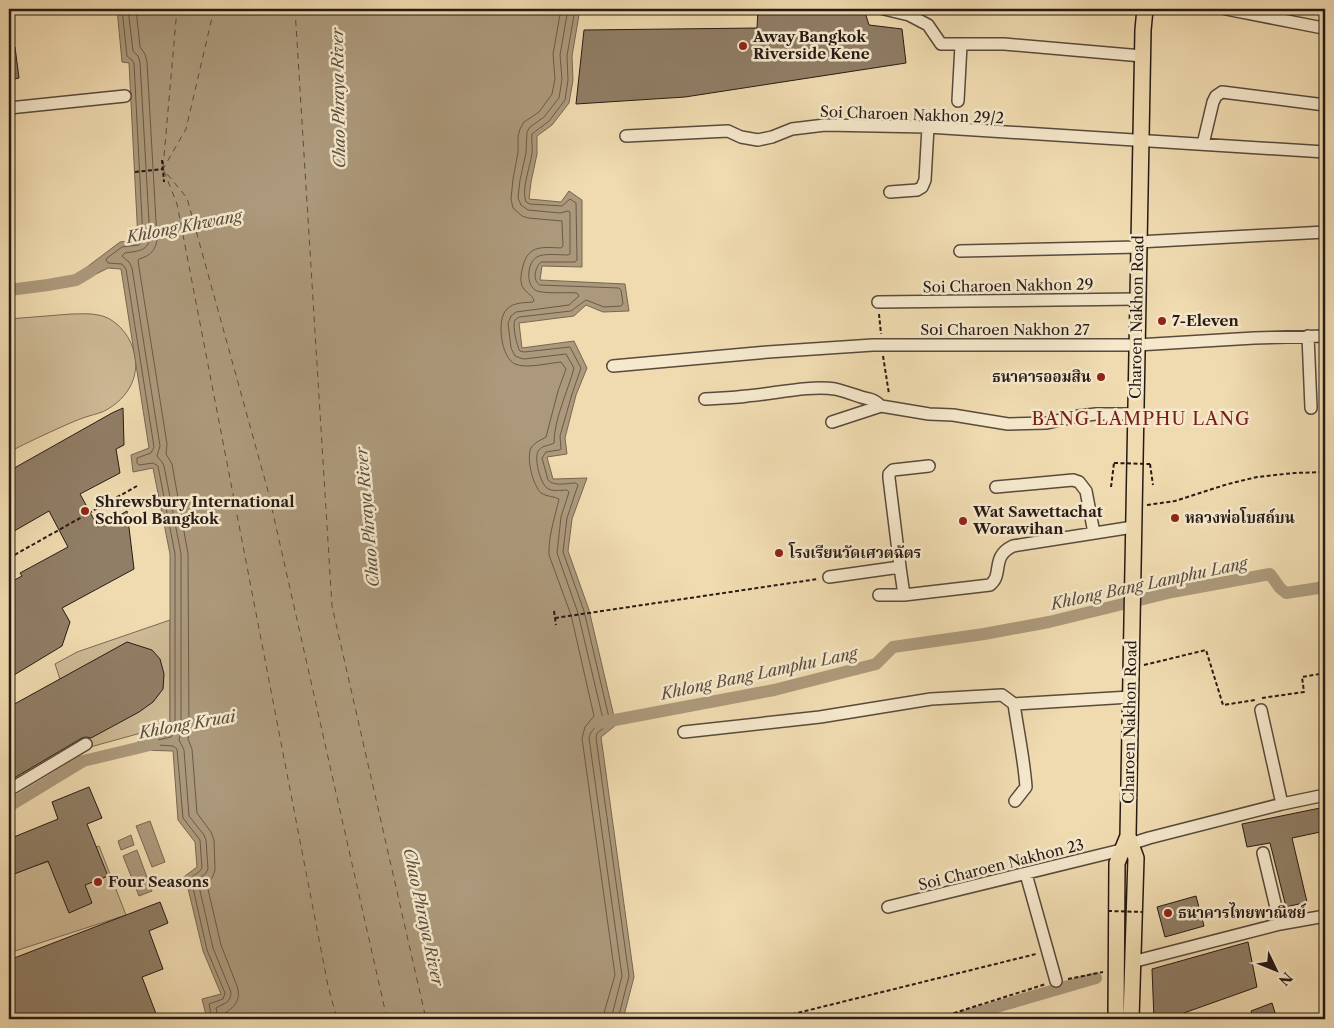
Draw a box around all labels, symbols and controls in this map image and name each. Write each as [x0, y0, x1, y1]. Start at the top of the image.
water label: Chao Phraya River [327, 26, 349, 168]
place label: Away Bangkok Riverside Kene [752, 27, 870, 63]
marker: Away Bangkok Riverside Kene [737, 40, 749, 52]
street label: Soi Charoen Nakhon 29/2 [820, 102, 1004, 127]
water label: Khlong Khwang [123, 205, 245, 247]
street label: Charoen Nakhon Road [1126, 235, 1147, 399]
street label: Soi Charoen Nakhon 29 [922, 275, 1093, 296]
place label: 7-Eleven [1172, 311, 1240, 330]
marker: 7-Eleven [1156, 315, 1168, 327]
street label: Soi Charoen Nakhon 27 [920, 320, 1090, 339]
place label: ธนาคารออมสิน [992, 367, 1091, 386]
marker: ธนาคารออมสิน [1095, 371, 1107, 383]
district label: BANG LAMPHU LANG [1031, 408, 1251, 430]
water label: Chao Phraya River [351, 445, 383, 588]
place label: Shrewsbury International School Bangkok [95, 492, 294, 528]
place label: Wat Sawettachat Worawihan [972, 502, 1103, 538]
marker: Shrewsbury International School Bangkok [79, 505, 91, 517]
place label: หลวงพ่อโบสถ์บน [1185, 507, 1295, 527]
marker: หลวงพ่อโบสถ์บน [1169, 512, 1181, 524]
marker: Wat Sawettachat Worawihan [957, 515, 969, 527]
place label: โรงเรียนวัดเศวตฉัตร [788, 542, 921, 562]
marker: โรงเรียนวัดเศวตฉัตร [773, 547, 785, 559]
water label: Khlong Bang Lamphu Lang [1047, 552, 1251, 614]
street label: Charoen Nakhon Road [1119, 640, 1140, 804]
water label: Khlong Bang Lamphu Lang [657, 642, 861, 704]
water label: Khlong Kruai [135, 706, 238, 743]
street label: Soi Charoen Nakhon 23 [916, 835, 1086, 894]
water label: Chao Phraya River [400, 846, 449, 989]
place label: Four Seasons [108, 872, 209, 891]
marker: Four Seasons [92, 876, 104, 888]
place label: ธนาคารไทยพาณิชย์ [1178, 902, 1307, 922]
marker: ธนาคารไทยพาณิชย์ [1162, 907, 1174, 919]
north arrow [1252, 946, 1302, 996]
text: N [1275, 968, 1296, 989]

